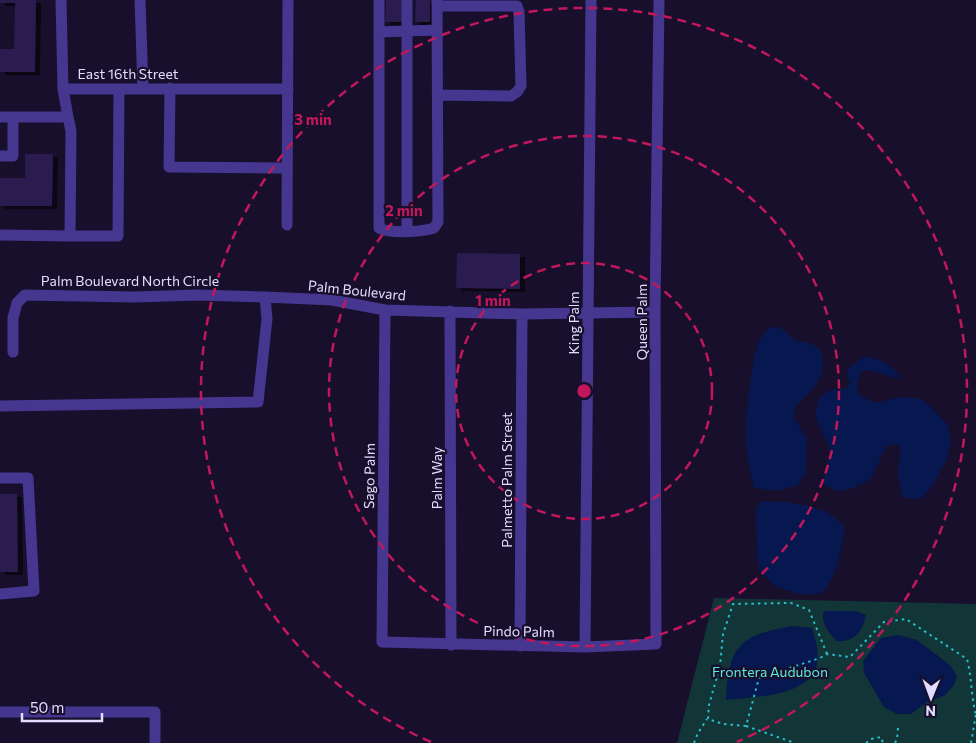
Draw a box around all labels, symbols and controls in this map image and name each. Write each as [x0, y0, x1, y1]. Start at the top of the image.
street label: East 16th Street [78, 65, 179, 82]
text: 3 min [294, 110, 332, 128]
text: 2 min [385, 201, 423, 219]
street label: Palm Boulevard North Circle [41, 272, 219, 289]
street label: Palm Boulevard [307, 276, 407, 304]
street label: Queen Palm [633, 284, 650, 360]
text: 1 min [475, 291, 511, 309]
street label: King Palm [565, 291, 582, 355]
centre of rings [575, 382, 593, 400]
street label: Palmetto Palm Street [498, 412, 515, 548]
street label: Sago Palm [360, 443, 378, 509]
street label: Palm Way [428, 447, 445, 509]
street label: Pindo Palm [483, 622, 555, 640]
park label: Frontera Audubon [712, 663, 828, 680]
north arrow [906, 673, 956, 723]
scale bar [22, 690, 102, 722]
text: 50 m [30, 698, 64, 716]
text: N [925, 703, 936, 720]

